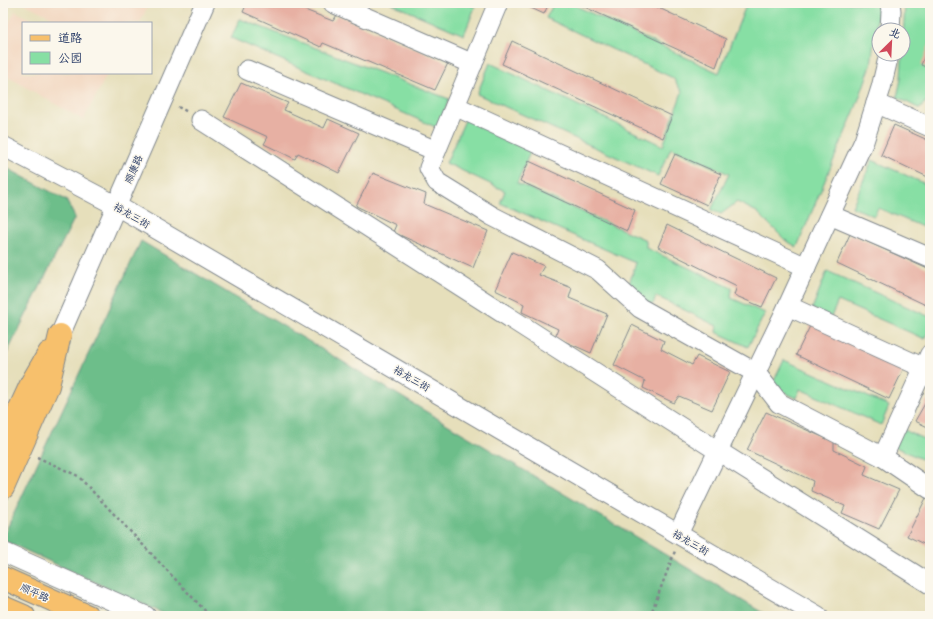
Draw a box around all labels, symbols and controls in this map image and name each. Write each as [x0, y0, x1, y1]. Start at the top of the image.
legend [22, 22, 152, 74]
north arrow [871, 22, 911, 62]
text: 北 [887, 23, 903, 41]
text: 道路 [58, 29, 82, 45]
text: 公园 [58, 49, 82, 65]
street label: 顺康路 [121, 152, 145, 186]
street label: 裕龙三街 [111, 199, 153, 231]
street label: 裕龙三街 [391, 362, 433, 394]
street label: 裕龙三街 [670, 526, 712, 558]
street label: 顺平路 [18, 580, 52, 604]

